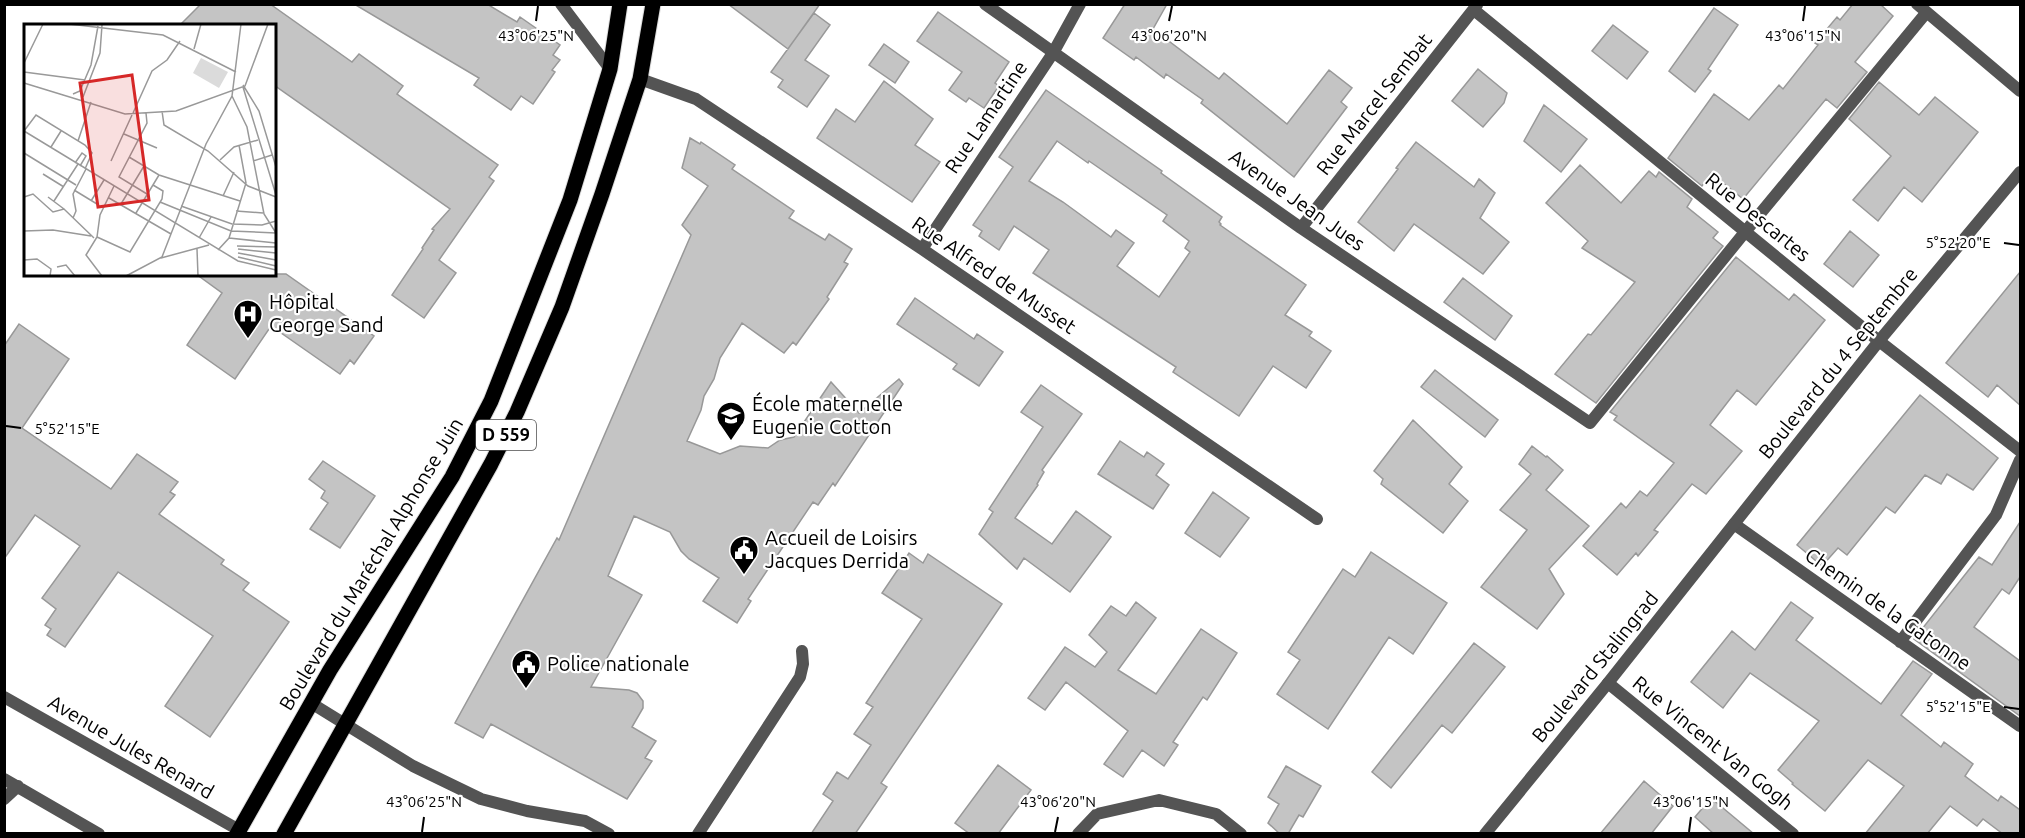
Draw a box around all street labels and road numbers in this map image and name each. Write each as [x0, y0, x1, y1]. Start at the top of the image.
street label: Rue Marcel Sembat [1311, 28, 1436, 179]
street label: Rue Lamartine [940, 56, 1032, 177]
street label: Avenue Jean Jues [1225, 144, 1369, 255]
street label: Rue Descartes [1701, 167, 1815, 266]
street label: Rue Alfred de Musset [908, 211, 1081, 338]
street label: Boulevard du 4 Septembre [1753, 263, 1922, 463]
street label: Boulevard du Maréchal Alphonse Juin [274, 413, 467, 714]
road number: D 559 [476, 420, 536, 450]
street label: Chemin de la Gatonne [1801, 543, 1976, 675]
street label: Boulevard Stalingrad [1527, 587, 1662, 747]
street label: Rue Vincent Van Gogh [1628, 671, 1798, 814]
street label: Avenue Jules Renard [44, 690, 218, 803]

